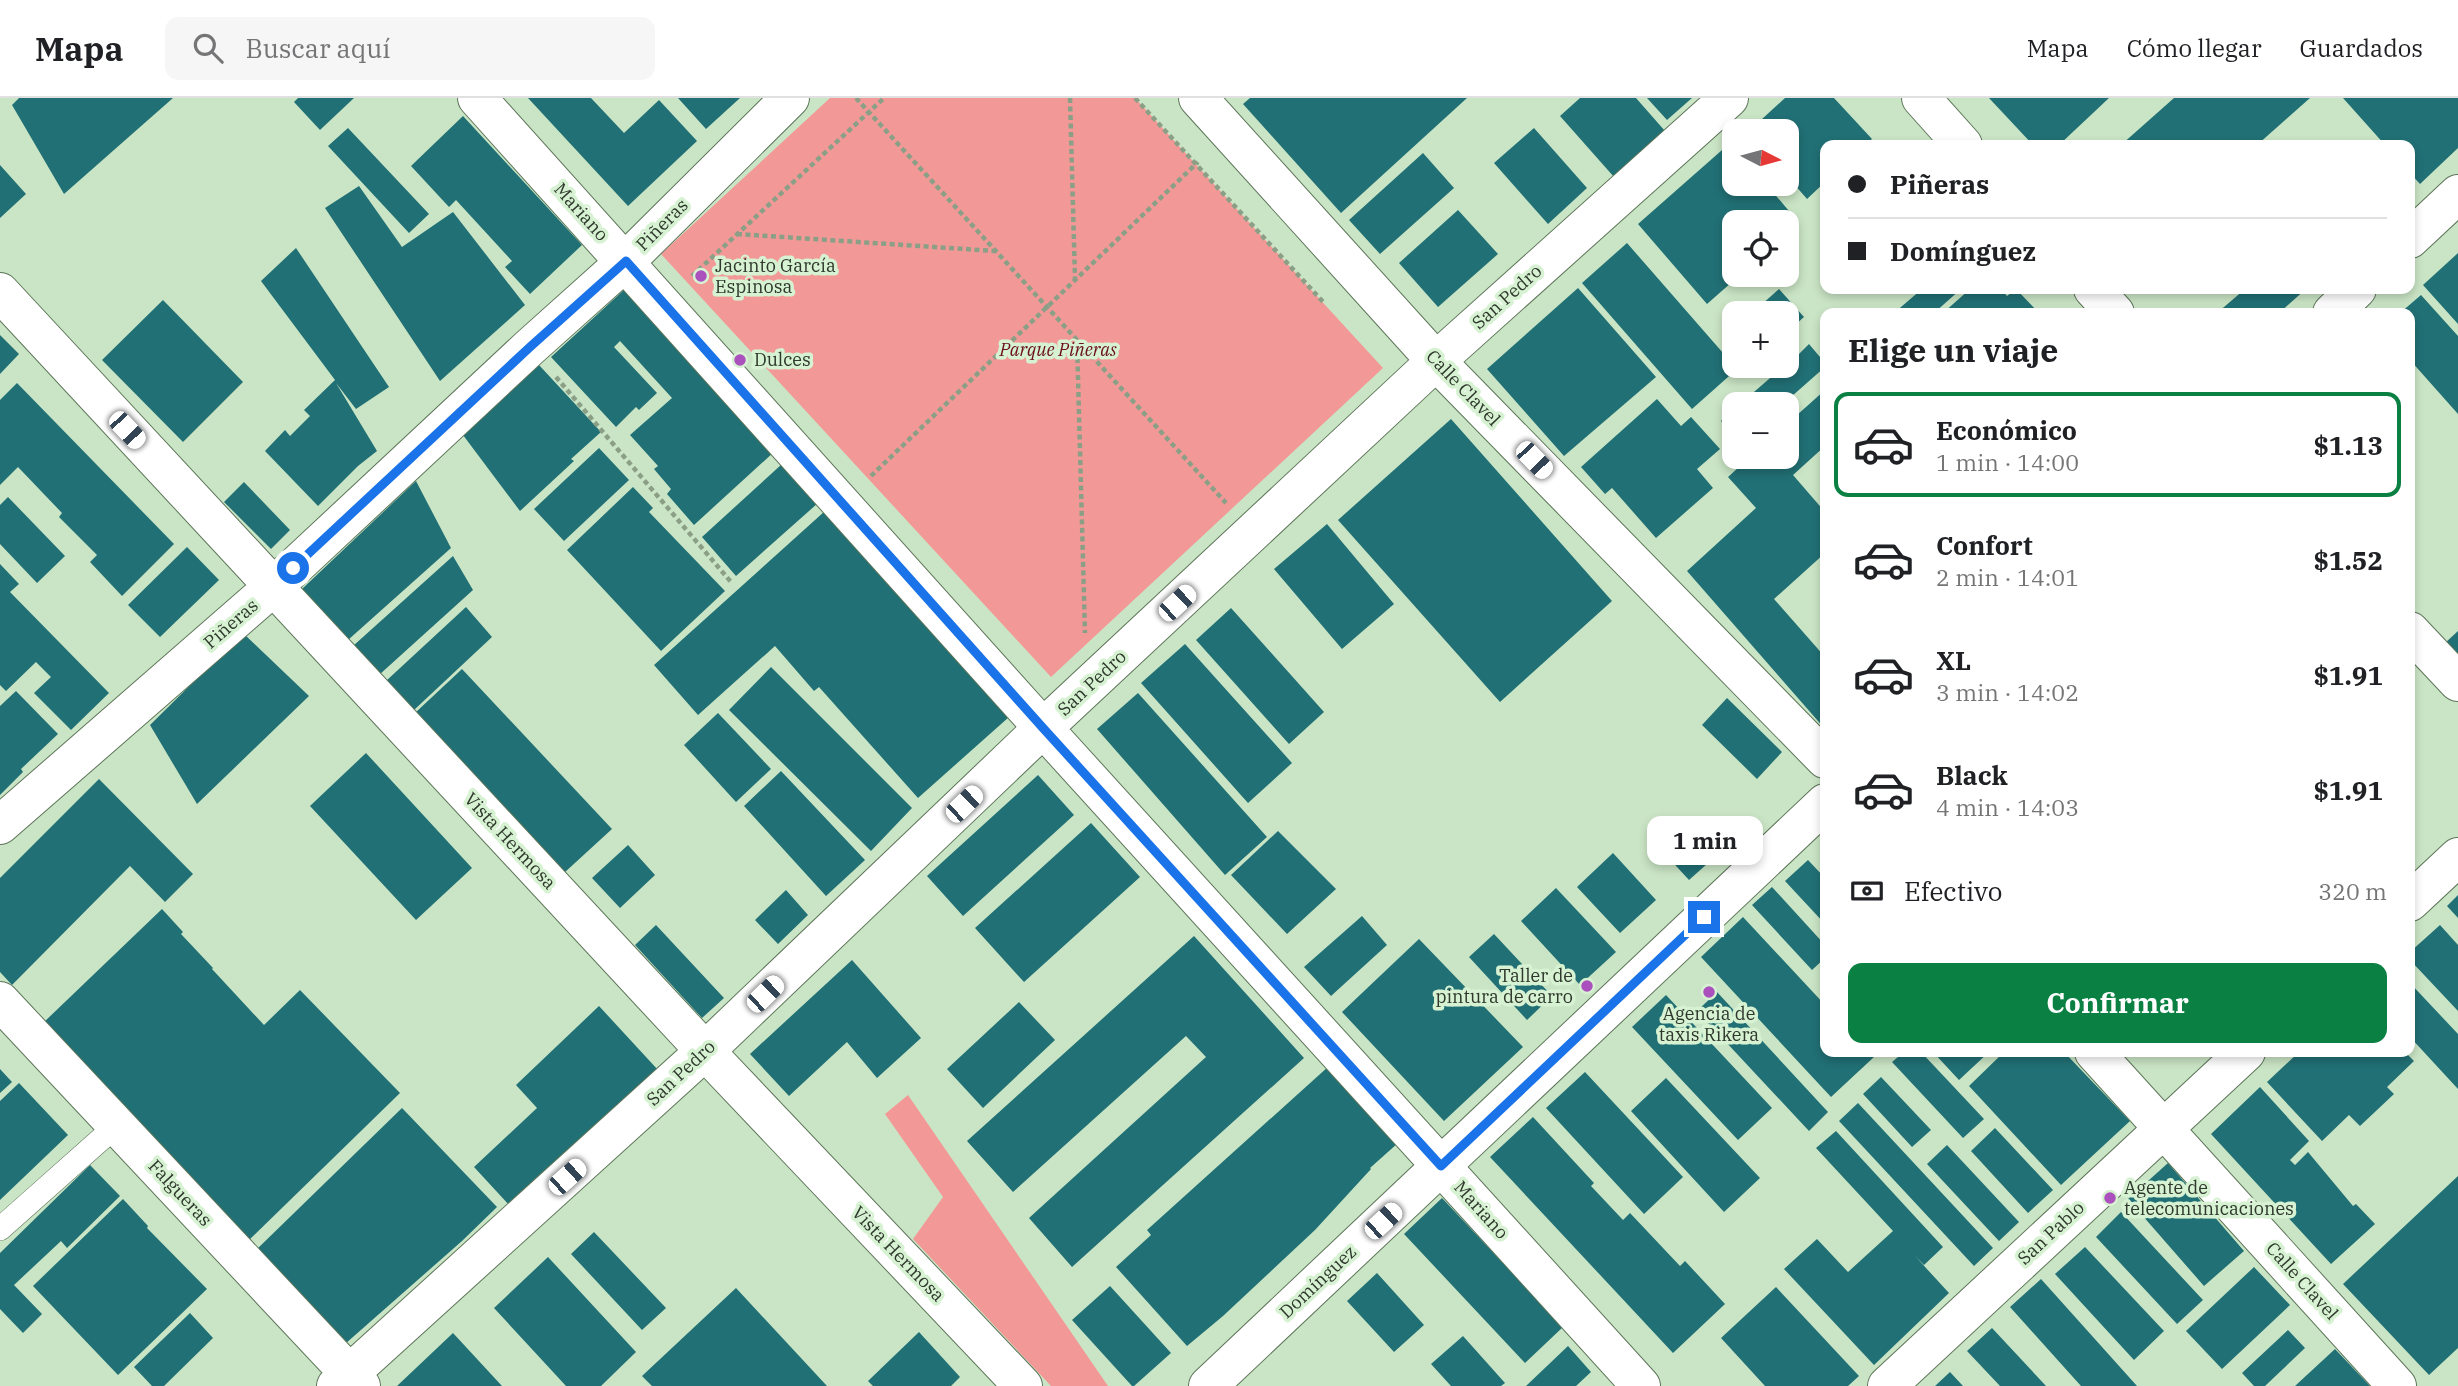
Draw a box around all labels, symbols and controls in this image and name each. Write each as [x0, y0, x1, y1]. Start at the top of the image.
search box [165, 17, 655, 80]
text: Mapa [35, 27, 123, 70]
icon: search [189, 29, 227, 67]
text: Buscar aquí [245, 31, 391, 65]
text: Mapa [2027, 32, 2089, 64]
text: Cómo llegar [2127, 32, 2262, 64]
text: Guardados [2300, 32, 2423, 64]
north arrow [1722, 119, 1799, 196]
map controls [1722, 119, 1799, 469]
text: Piñeras [1890, 167, 1989, 201]
street label: Mariano [549, 178, 614, 246]
street label: Piñeras [631, 194, 693, 256]
button: locate [1722, 210, 1799, 287]
text: Domínguez [1890, 234, 2036, 268]
place label: Jacinto García Espinosa [715, 254, 836, 298]
street label: San Pedro [1467, 259, 1546, 334]
marker: Jacinto García Espinosa [693, 268, 709, 284]
button: + [1722, 301, 1799, 378]
text: Elige un viaje [1848, 329, 2058, 371]
park label: Parque Piñeras [998, 338, 1117, 361]
street label: Calle Clavel [1421, 345, 1505, 431]
place label: Dulces [754, 348, 811, 371]
marker: Dulces [732, 352, 748, 368]
button: − [1722, 392, 1799, 469]
car [105, 407, 150, 453]
icon: car [1852, 413, 1915, 476]
text: Económico [1936, 413, 2077, 447]
text: $1.13 [2313, 428, 2383, 462]
car [1512, 438, 1557, 482]
text: 1 min · 14:00 [1936, 447, 2079, 477]
icon: car [1852, 528, 1915, 591]
text: Confort [1936, 528, 2033, 562]
text: $1.52 [2313, 543, 2383, 577]
route start [277, 552, 309, 584]
text: 2 min · 14:01 [1936, 562, 2079, 592]
car [1155, 581, 1200, 625]
street label: Piñeras [199, 594, 263, 654]
icon: car [1852, 643, 1915, 706]
text: XL [1936, 643, 1971, 677]
street label: San Pedro [1052, 645, 1131, 720]
text: $1.91 [2313, 658, 2383, 692]
text: 3 min · 14:02 [1936, 677, 2079, 707]
icon: car [1852, 758, 1915, 821]
text: Black [1936, 758, 2008, 792]
text: $1.91 [2313, 773, 2383, 807]
car [942, 782, 987, 826]
street label: Vista Hermosa [460, 787, 561, 894]
text: 4 min · 14:03 [1936, 792, 2079, 822]
callout: 1 min [1646, 816, 1762, 864]
text: 1 min [1673, 825, 1737, 855]
icon: cash [1848, 872, 1886, 910]
text: Efectivo [1904, 874, 2002, 908]
text: 320 m [2318, 876, 2387, 906]
route end [1688, 901, 1720, 933]
button: Confirmar [1848, 963, 2387, 1043]
place label: Taller de pintura de carro [1435, 964, 1573, 1008]
car [743, 972, 788, 1016]
marker: Taller de pintura de carro [1579, 978, 1595, 994]
marker: Agencia de taxis Rikera [1701, 984, 1717, 1000]
place label: Agencia de taxis Rikera [1659, 1002, 1759, 1046]
street label: San Pedro [641, 1035, 720, 1110]
street label: Falgueras [144, 1154, 217, 1231]
car [545, 1155, 590, 1199]
street label: Mariano [1449, 1176, 1514, 1244]
place label: Agente de telecomunicaciones [2124, 1176, 2294, 1220]
marker: Agente de telecomunicaciones [2102, 1190, 2118, 1206]
street label: San Pablo [2012, 1196, 2089, 1269]
car [1361, 1199, 1406, 1243]
street label: Vista Hermosa [847, 1201, 950, 1306]
street label: Calle Clavel [2261, 1237, 2343, 1324]
street label: Domínguez [1274, 1240, 1361, 1323]

